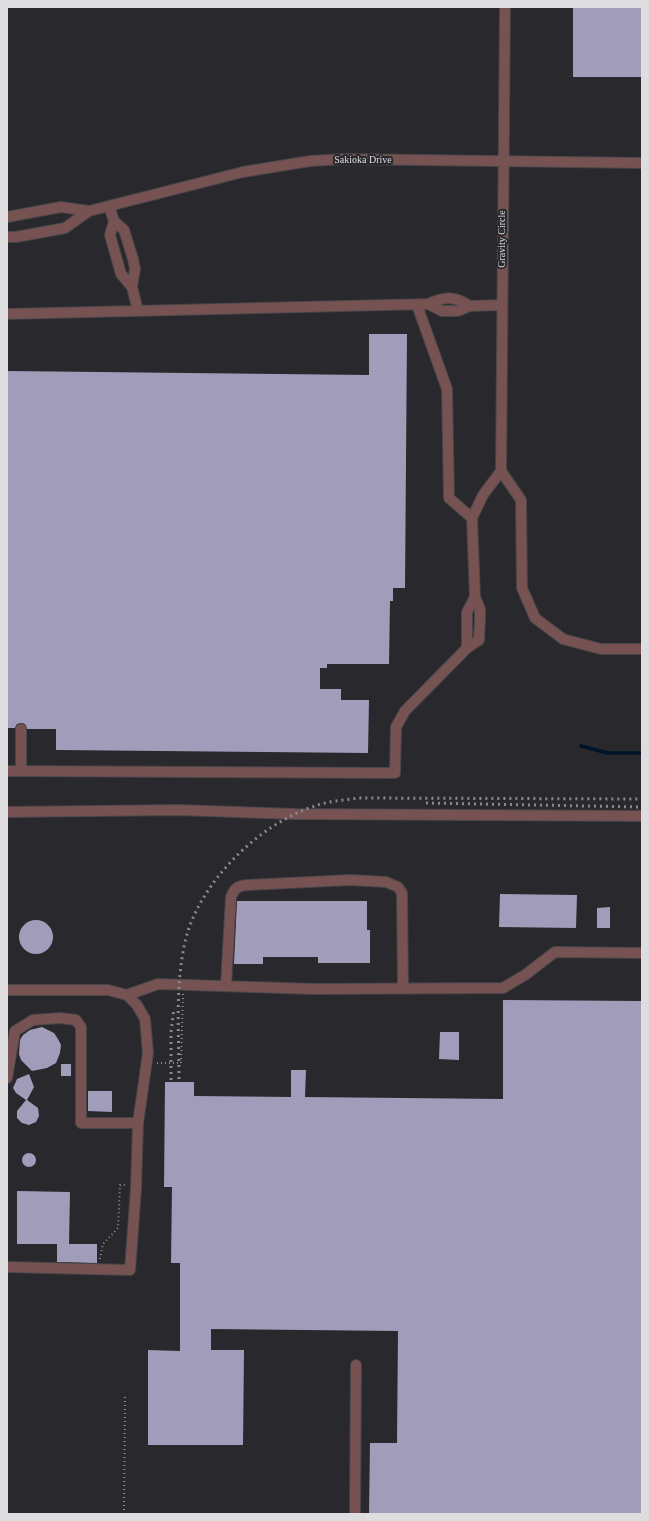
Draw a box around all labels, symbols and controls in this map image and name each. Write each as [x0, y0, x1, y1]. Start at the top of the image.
street label: Sakioka Drive [334, 154, 392, 166]
street label: Gravity Circle [496, 210, 508, 268]

